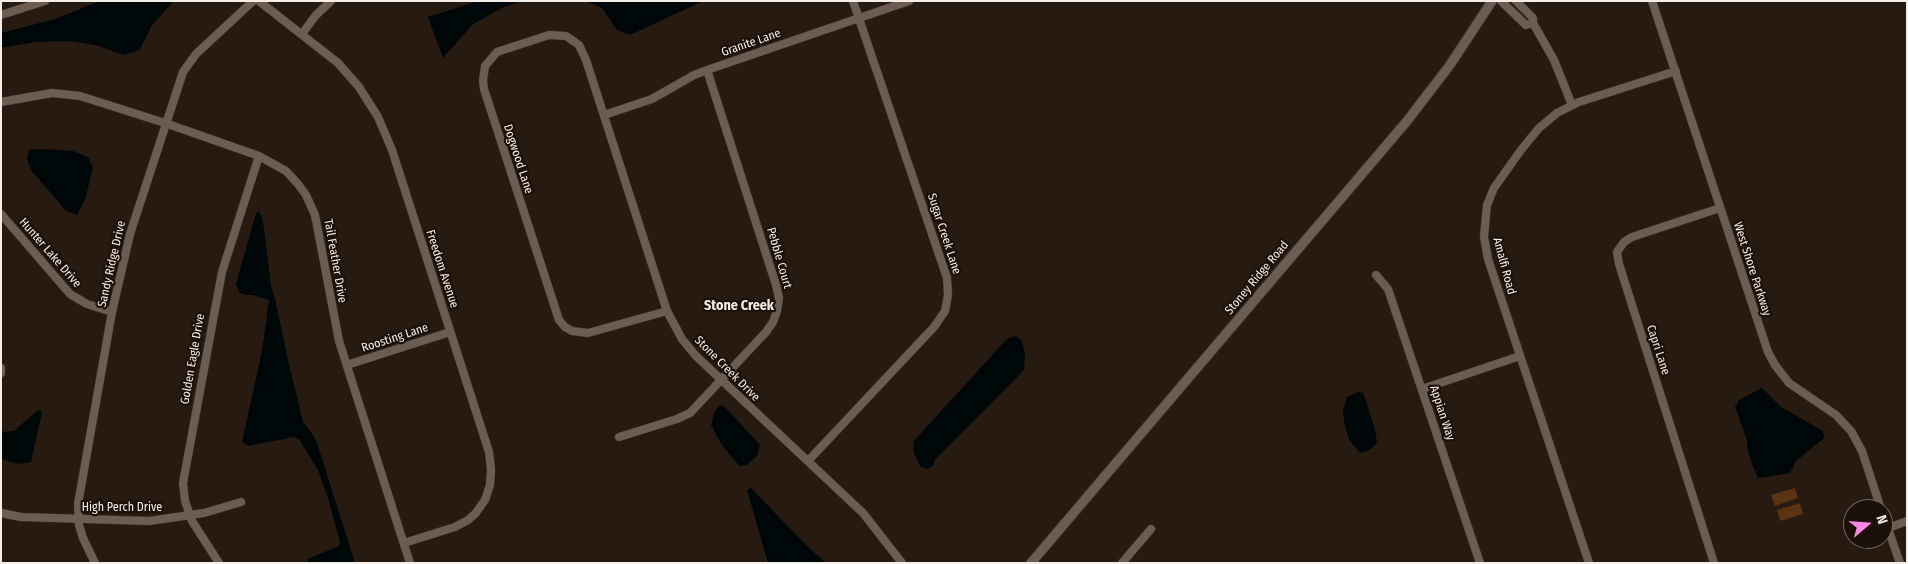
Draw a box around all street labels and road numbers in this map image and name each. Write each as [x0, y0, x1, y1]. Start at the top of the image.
street label: Granite Lane [719, 26, 783, 60]
street label: Dogwood Lane [500, 123, 536, 195]
street label: Sugar Creek Lane [924, 192, 964, 276]
street label: Hunter Lake Drive [16, 215, 84, 291]
street label: Tail Feather Drive [321, 218, 349, 304]
street label: Sandy Ridge Drive [95, 219, 129, 309]
street label: West Shore Parkway [1730, 220, 1774, 318]
street label: Pebble Court [763, 226, 795, 290]
street label: Freedom Avenue [423, 228, 461, 310]
street label: Amalfi Road [1489, 236, 1519, 296]
street label: Stoney Ridge Road [1222, 238, 1292, 318]
street label: Golden Eagle Drive [178, 312, 208, 406]
street label: Roosting Lane [360, 320, 430, 356]
street label: Capri Lane [1643, 323, 1673, 377]
street label: Stone Creek Drive [691, 333, 763, 405]
street label: Appian Way [1426, 384, 1458, 442]
street label: High Perch Drive [82, 501, 162, 515]

